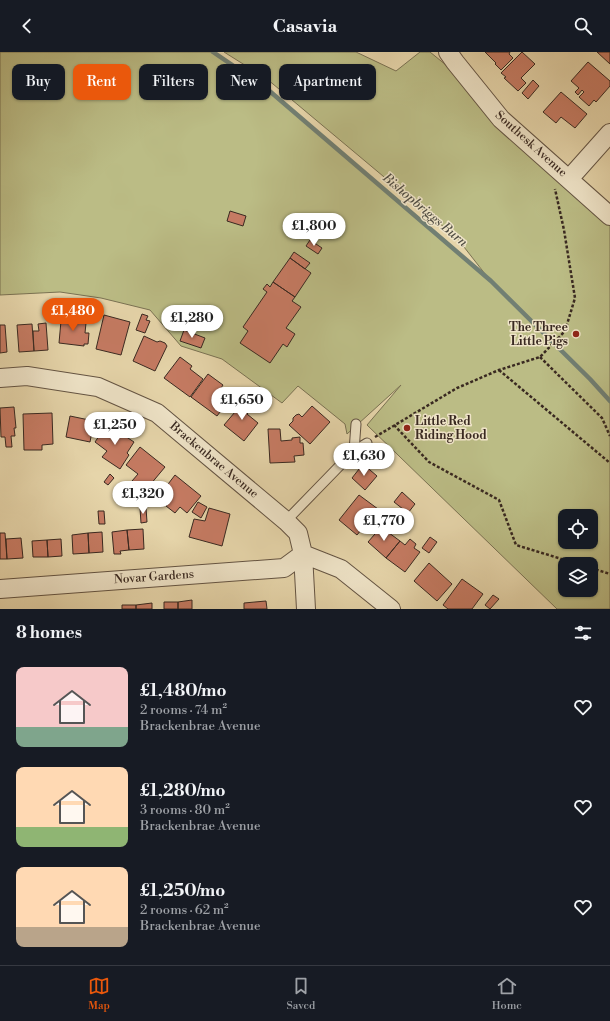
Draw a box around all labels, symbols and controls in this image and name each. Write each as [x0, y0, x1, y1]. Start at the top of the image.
icon: back [16, 15, 38, 37]
text: Casavia [273, 15, 337, 38]
icon: search [572, 15, 594, 37]
chip: Buy [12, 64, 65, 100]
chip: Rent [73, 64, 131, 100]
chip: Filters [139, 64, 208, 100]
chip: New [216, 64, 271, 100]
chip: Apartment [279, 64, 376, 100]
street label: Southesk Avenue [492, 108, 570, 180]
water label: Bishopbriggs Burn [379, 169, 471, 251]
pin: £1,800 [281, 213, 347, 247]
text: £1,800 [292, 218, 336, 234]
pin: £1,480 [40, 298, 106, 332]
text: £1,480 [51, 303, 95, 319]
pin: £1,280 [159, 305, 225, 339]
text: £1,280 [170, 310, 214, 326]
place label: The Three Little Pigs [509, 320, 569, 349]
marker: The Three Little Pigs [571, 329, 581, 339]
pin: £1,650 [209, 387, 275, 421]
text: £1,650 [220, 392, 264, 408]
pin: £1,250 [82, 412, 148, 446]
place label: Little Red Riding Hood [415, 414, 487, 443]
text: £1,250 [93, 417, 137, 433]
street label: Brackenbrae Avenue [166, 418, 261, 501]
marker: Little Red Riding Hood [402, 423, 412, 433]
pin: £1,630 [331, 443, 397, 477]
text: £1,630 [342, 448, 386, 464]
pin: £1,320 [110, 481, 176, 515]
text: £1,320 [121, 486, 165, 502]
pin: £1,770 [351, 508, 417, 542]
map controls [558, 509, 598, 597]
button: locate [558, 509, 598, 549]
text: £1,770 [363, 513, 405, 529]
button: layers [558, 557, 598, 597]
street label: Novar Gardens [113, 567, 195, 587]
text: 8 homes [16, 622, 82, 644]
icon: filters [572, 622, 594, 644]
text: £1,480/mo [140, 680, 226, 702]
icon: home [48, 683, 96, 731]
icon: heart [572, 696, 594, 718]
text: 2 rooms · 74 m² [140, 702, 227, 718]
text: Brackenbrae Avenue [140, 718, 260, 734]
text: £1,280/mo [140, 780, 226, 802]
icon: home [48, 783, 96, 831]
icon: heart [572, 796, 594, 818]
text: 3 rooms · 80 m² [140, 802, 230, 818]
text: Brackenbrae Avenue [140, 818, 260, 834]
text: £1,250/mo [140, 880, 225, 902]
icon: home [48, 883, 96, 931]
icon: heart [572, 896, 594, 918]
text: 2 rooms · 62 m² [140, 902, 229, 918]
text: Brackenbrae Avenue [140, 918, 260, 934]
tab: Map [88, 975, 110, 1013]
tab: Saved [286, 975, 315, 1013]
tab: Home [492, 975, 522, 1013]

